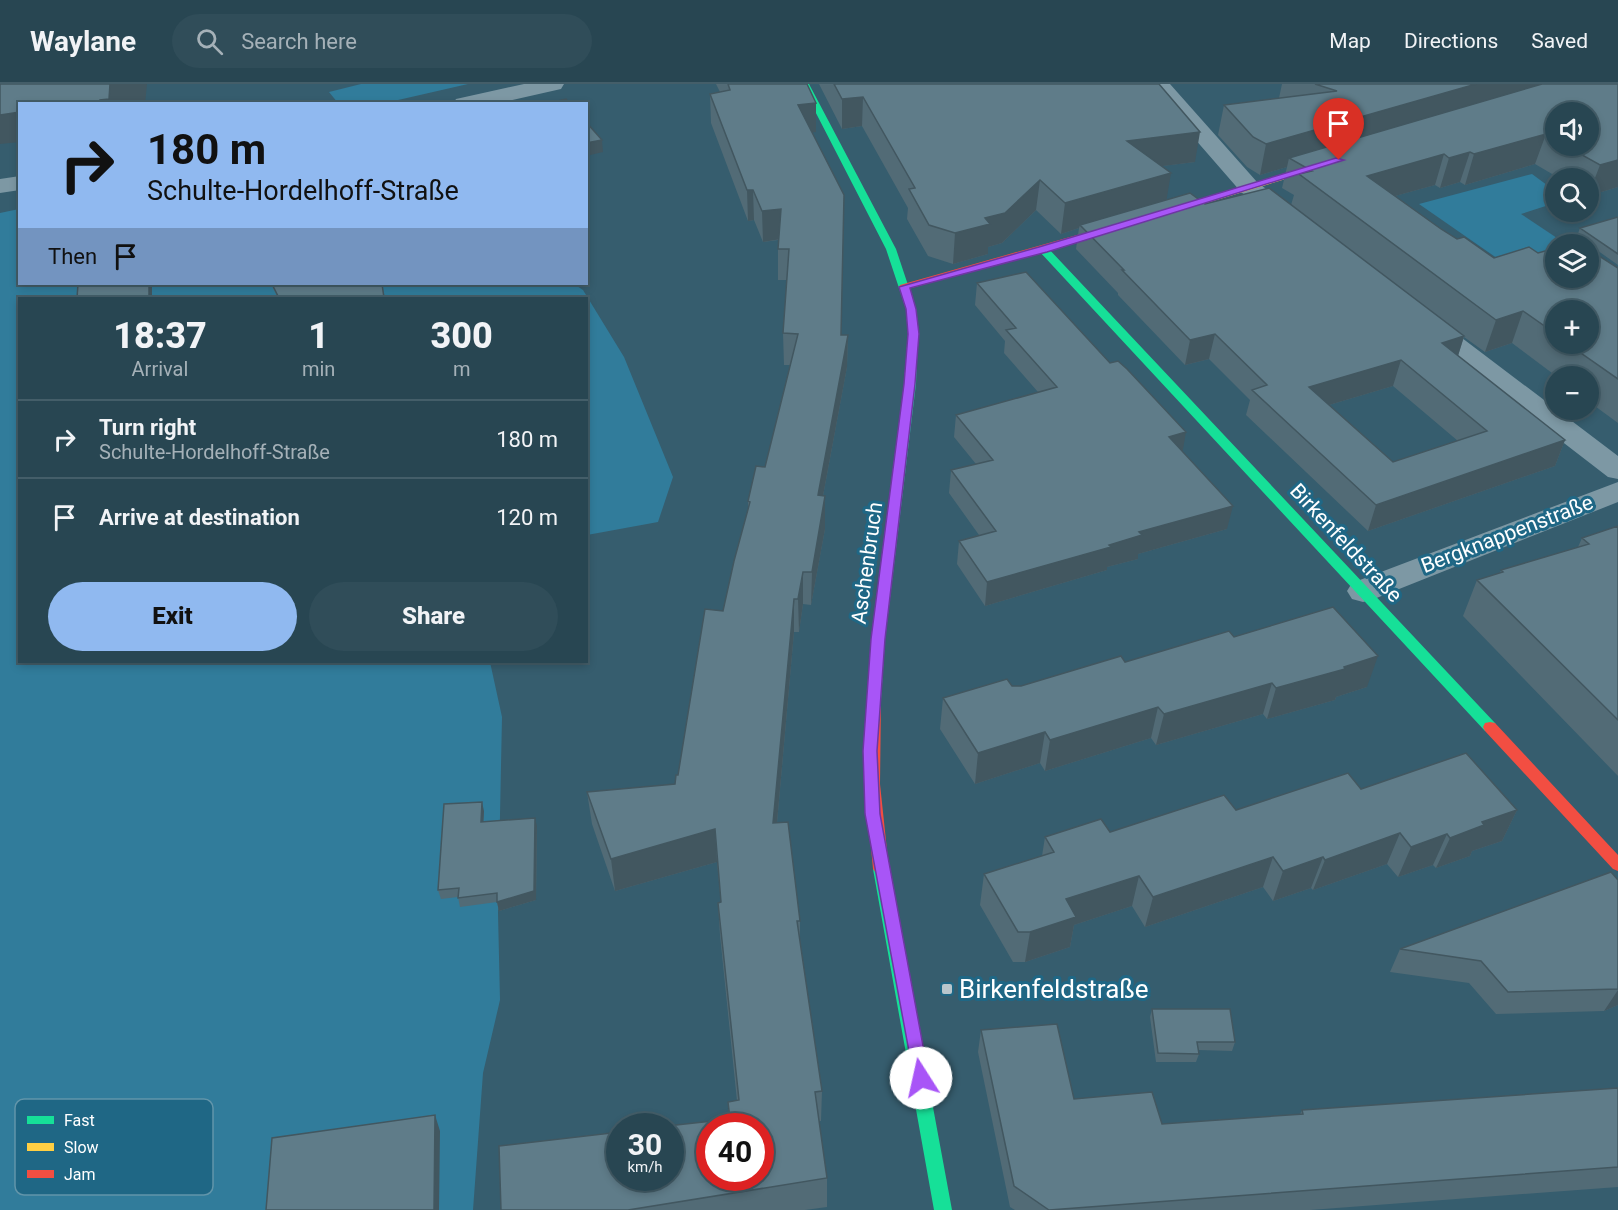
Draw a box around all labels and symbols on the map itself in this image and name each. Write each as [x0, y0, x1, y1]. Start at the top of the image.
pin [1313, 98, 1364, 160]
street label: Birkenfeldstraße [1285, 479, 1407, 607]
street label: Bergknappenstraße [1418, 490, 1596, 578]
street label: Aschenbruch [847, 500, 887, 626]
place label: Birkenfeldstraße [959, 974, 1149, 1004]
marker: Birkenfeldstraße [940, 982, 954, 996]
position arrow [889, 1046, 953, 1110]
legend [15, 1099, 213, 1195]
text: Fast [64, 1111, 95, 1130]
speed limit sign: 40 [696, 1113, 774, 1191]
text: Slow [64, 1138, 99, 1157]
text: Jam [64, 1165, 96, 1184]

